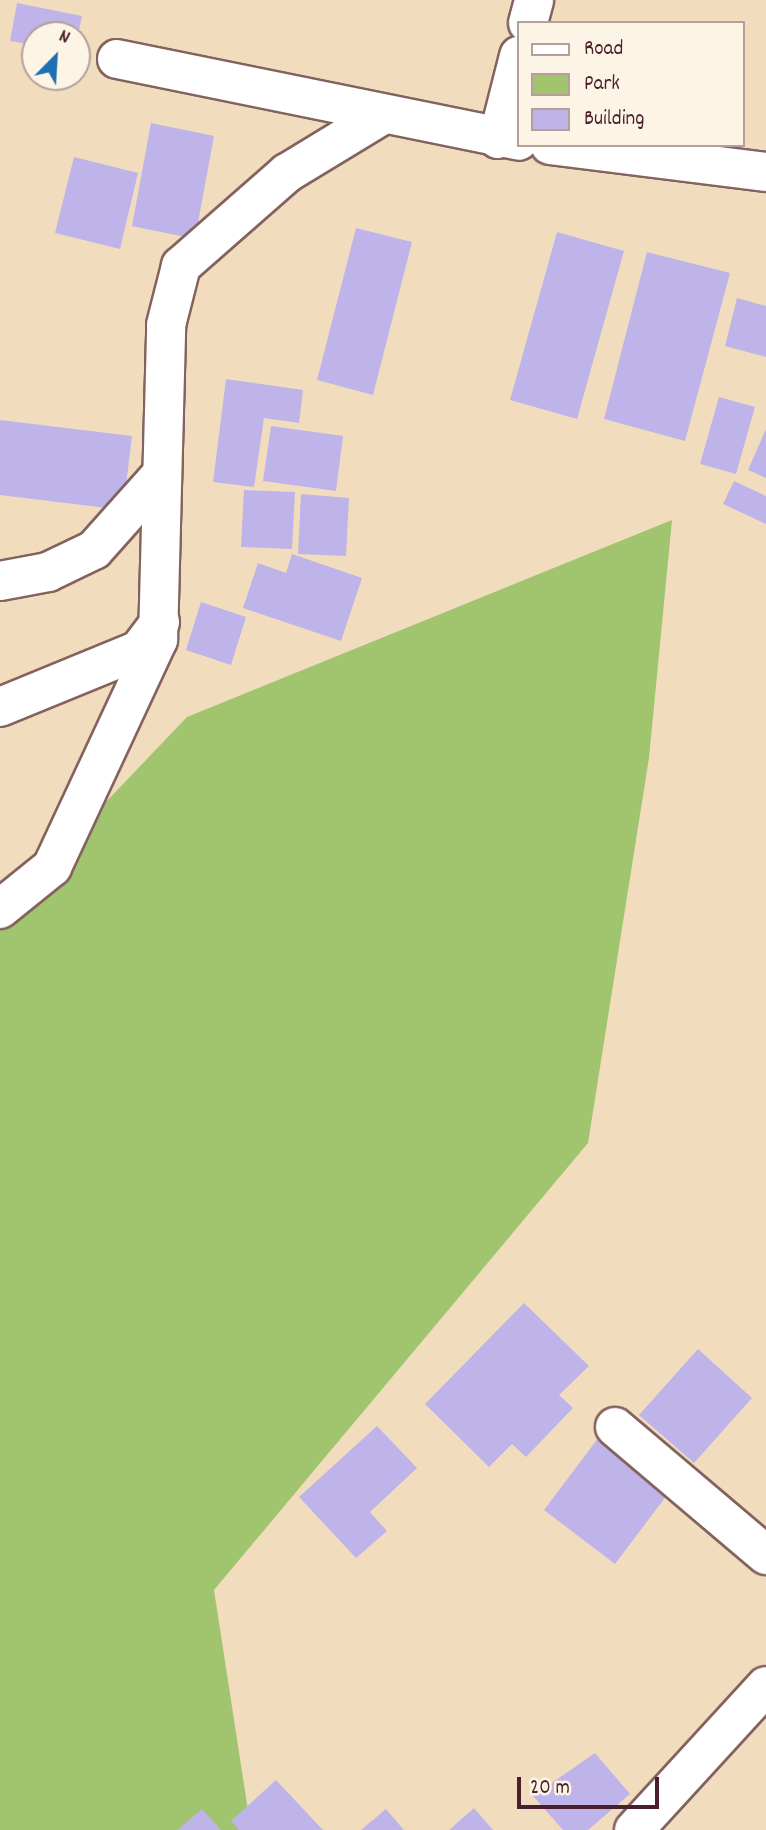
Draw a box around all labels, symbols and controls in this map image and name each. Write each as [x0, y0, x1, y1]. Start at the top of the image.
north arrow [21, 21, 91, 91]
legend [518, 21, 745, 147]
text: N [54, 24, 74, 52]
text: Road [584, 35, 623, 65]
text: Park [584, 70, 620, 100]
text: Building [584, 105, 644, 135]
scale bar [521, 1764, 663, 1808]
text: 20 m [530, 1774, 570, 1804]

